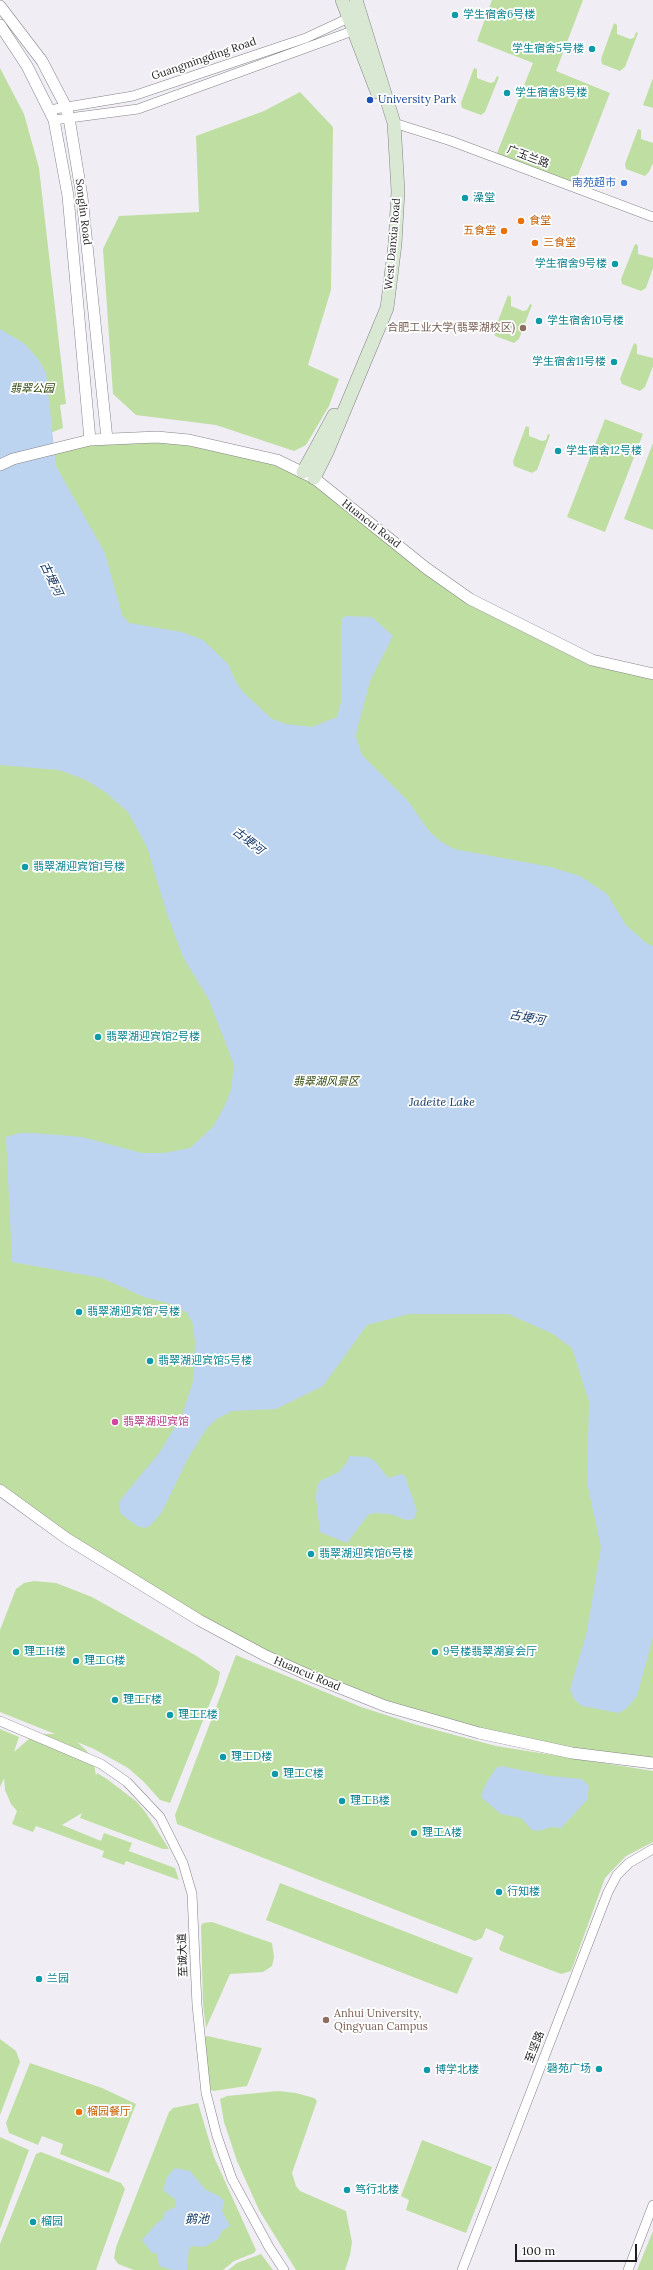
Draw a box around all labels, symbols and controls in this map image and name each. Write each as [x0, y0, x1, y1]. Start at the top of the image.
place label: 学生宿舍6号楼 [463, 8, 535, 22]
marker: 学生宿舍6号楼 [450, 10, 460, 20]
street label: Guangmingding Road [150, 35, 258, 83]
place label: 学生宿舍5号楼 [512, 42, 584, 56]
marker: 学生宿舍5号楼 [587, 44, 597, 54]
place label: 学生宿舍8号楼 [515, 86, 587, 100]
marker: 学生宿舍8号楼 [502, 88, 512, 98]
place label: University Park [378, 93, 456, 107]
marker: University Park [365, 95, 375, 105]
street label: 广玉兰路 [505, 143, 551, 171]
place label: 南苑超市 [572, 176, 616, 190]
street label: Songlin Road [72, 178, 94, 246]
marker: 南苑超市 [619, 178, 629, 188]
place label: 澡堂 [473, 191, 495, 205]
marker: 澡堂 [460, 193, 470, 203]
street label: West Danxia Road [382, 197, 404, 291]
place label: 食堂 [529, 214, 551, 228]
marker: 食堂 [516, 216, 526, 226]
place label: 五食堂 [463, 224, 496, 238]
marker: 五食堂 [499, 226, 509, 236]
place label: 三食堂 [543, 236, 576, 250]
marker: 三食堂 [530, 238, 540, 248]
place label: 学生宿舍9号楼 [535, 257, 607, 271]
marker: 学生宿舍9号楼 [610, 259, 620, 269]
place label: 学生宿舍10号楼 [547, 314, 624, 328]
marker: 学生宿舍10号楼 [534, 316, 544, 326]
place label: 合肥工业大学(翡翠湖校区) [387, 321, 515, 335]
marker: 合肥工业大学(翡翠湖校区) [518, 323, 528, 333]
place label: 学生宿舍11号楼 [532, 355, 606, 369]
marker: 学生宿舍11号楼 [609, 357, 619, 367]
park label: 翡翠公园 [10, 382, 54, 396]
place label: 学生宿舍12号楼 [566, 444, 642, 458]
marker: 学生宿舍12号楼 [553, 446, 563, 456]
street label: Huancui Road [339, 497, 403, 551]
water label: 古埂河 [37, 560, 65, 598]
water label: 古埂河 [229, 824, 267, 858]
place label: 翡翠湖迎宾馆1号楼 [33, 860, 125, 874]
marker: 翡翠湖迎宾馆1号楼 [20, 862, 30, 872]
water label: 古埂河 [508, 1007, 546, 1029]
place label: 翡翠湖迎宾馆2号楼 [106, 1030, 200, 1044]
marker: 翡翠湖迎宾馆2号楼 [93, 1032, 103, 1042]
park label: 翡翠湖风景区 [293, 1075, 359, 1089]
water label: Jadeite Lake [409, 1096, 475, 1110]
place label: 翡翠湖迎宾馆7号楼 [87, 1305, 180, 1319]
marker: 翡翠湖迎宾馆7号楼 [74, 1307, 84, 1317]
place label: 翡翠湖迎宾馆5号楼 [158, 1354, 252, 1368]
marker: 翡翠湖迎宾馆5号楼 [145, 1356, 155, 1366]
place label: 翡翠湖迎宾馆 [123, 1415, 189, 1429]
marker: 翡翠湖迎宾馆 [110, 1417, 120, 1427]
place label: 翡翠湖迎宾馆6号楼 [319, 1547, 413, 1561]
marker: 翡翠湖迎宾馆6号楼 [306, 1549, 316, 1559]
place label: 理工H楼 [24, 1645, 66, 1659]
place label: 9号楼翡翠湖宴会厅 [443, 1645, 537, 1659]
marker: 理工H楼 [11, 1647, 21, 1657]
marker: 9号楼翡翠湖宴会厅 [430, 1647, 440, 1657]
place label: 理工G楼 [84, 1654, 125, 1668]
street label: Huancui Road [272, 1654, 342, 1694]
marker: 理工G楼 [71, 1656, 81, 1666]
place label: 理工F楼 [123, 1693, 162, 1707]
marker: 理工F楼 [110, 1695, 120, 1705]
place label: 理工E楼 [178, 1708, 218, 1722]
marker: 理工E楼 [165, 1710, 175, 1720]
place label: 理工D楼 [231, 1750, 272, 1764]
marker: 理工D楼 [218, 1752, 228, 1762]
place label: 理工C楼 [283, 1767, 324, 1781]
marker: 理工C楼 [270, 1769, 280, 1779]
place label: 理工B楼 [350, 1794, 390, 1808]
marker: 理工B楼 [337, 1796, 347, 1806]
place label: 理工A楼 [422, 1826, 462, 1840]
marker: 理工A楼 [409, 1828, 419, 1838]
place label: 行知楼 [507, 1885, 540, 1899]
marker: 行知楼 [494, 1887, 504, 1897]
street label: 至诚大道 [176, 1933, 190, 1977]
place label: 兰园 [47, 1972, 69, 1986]
marker: 兰园 [34, 1974, 44, 1984]
place label: Anhui University, Qingyuan Campus [334, 2007, 428, 2033]
marker: Anhui University, Qingyuan Campus [321, 2015, 331, 2025]
street label: 至坚路 [523, 2029, 547, 2065]
place label: 磬苑广场 [547, 2062, 591, 2076]
place label: 博学北楼 [435, 2063, 479, 2077]
marker: 磬苑广场 [594, 2064, 604, 2074]
marker: 博学北楼 [422, 2065, 432, 2075]
place label: 榴园餐厅 [87, 2105, 131, 2119]
marker: 榴园餐厅 [74, 2107, 84, 2117]
place label: 笃行北楼 [355, 2183, 399, 2197]
marker: 笃行北楼 [342, 2185, 352, 2195]
water label: 鹅池 [185, 2213, 209, 2227]
place label: 榴园 [41, 2215, 63, 2229]
marker: 榴园 [28, 2217, 38, 2227]
scale bar [517, 2236, 639, 2262]
text: 100 m [522, 2243, 555, 2258]

